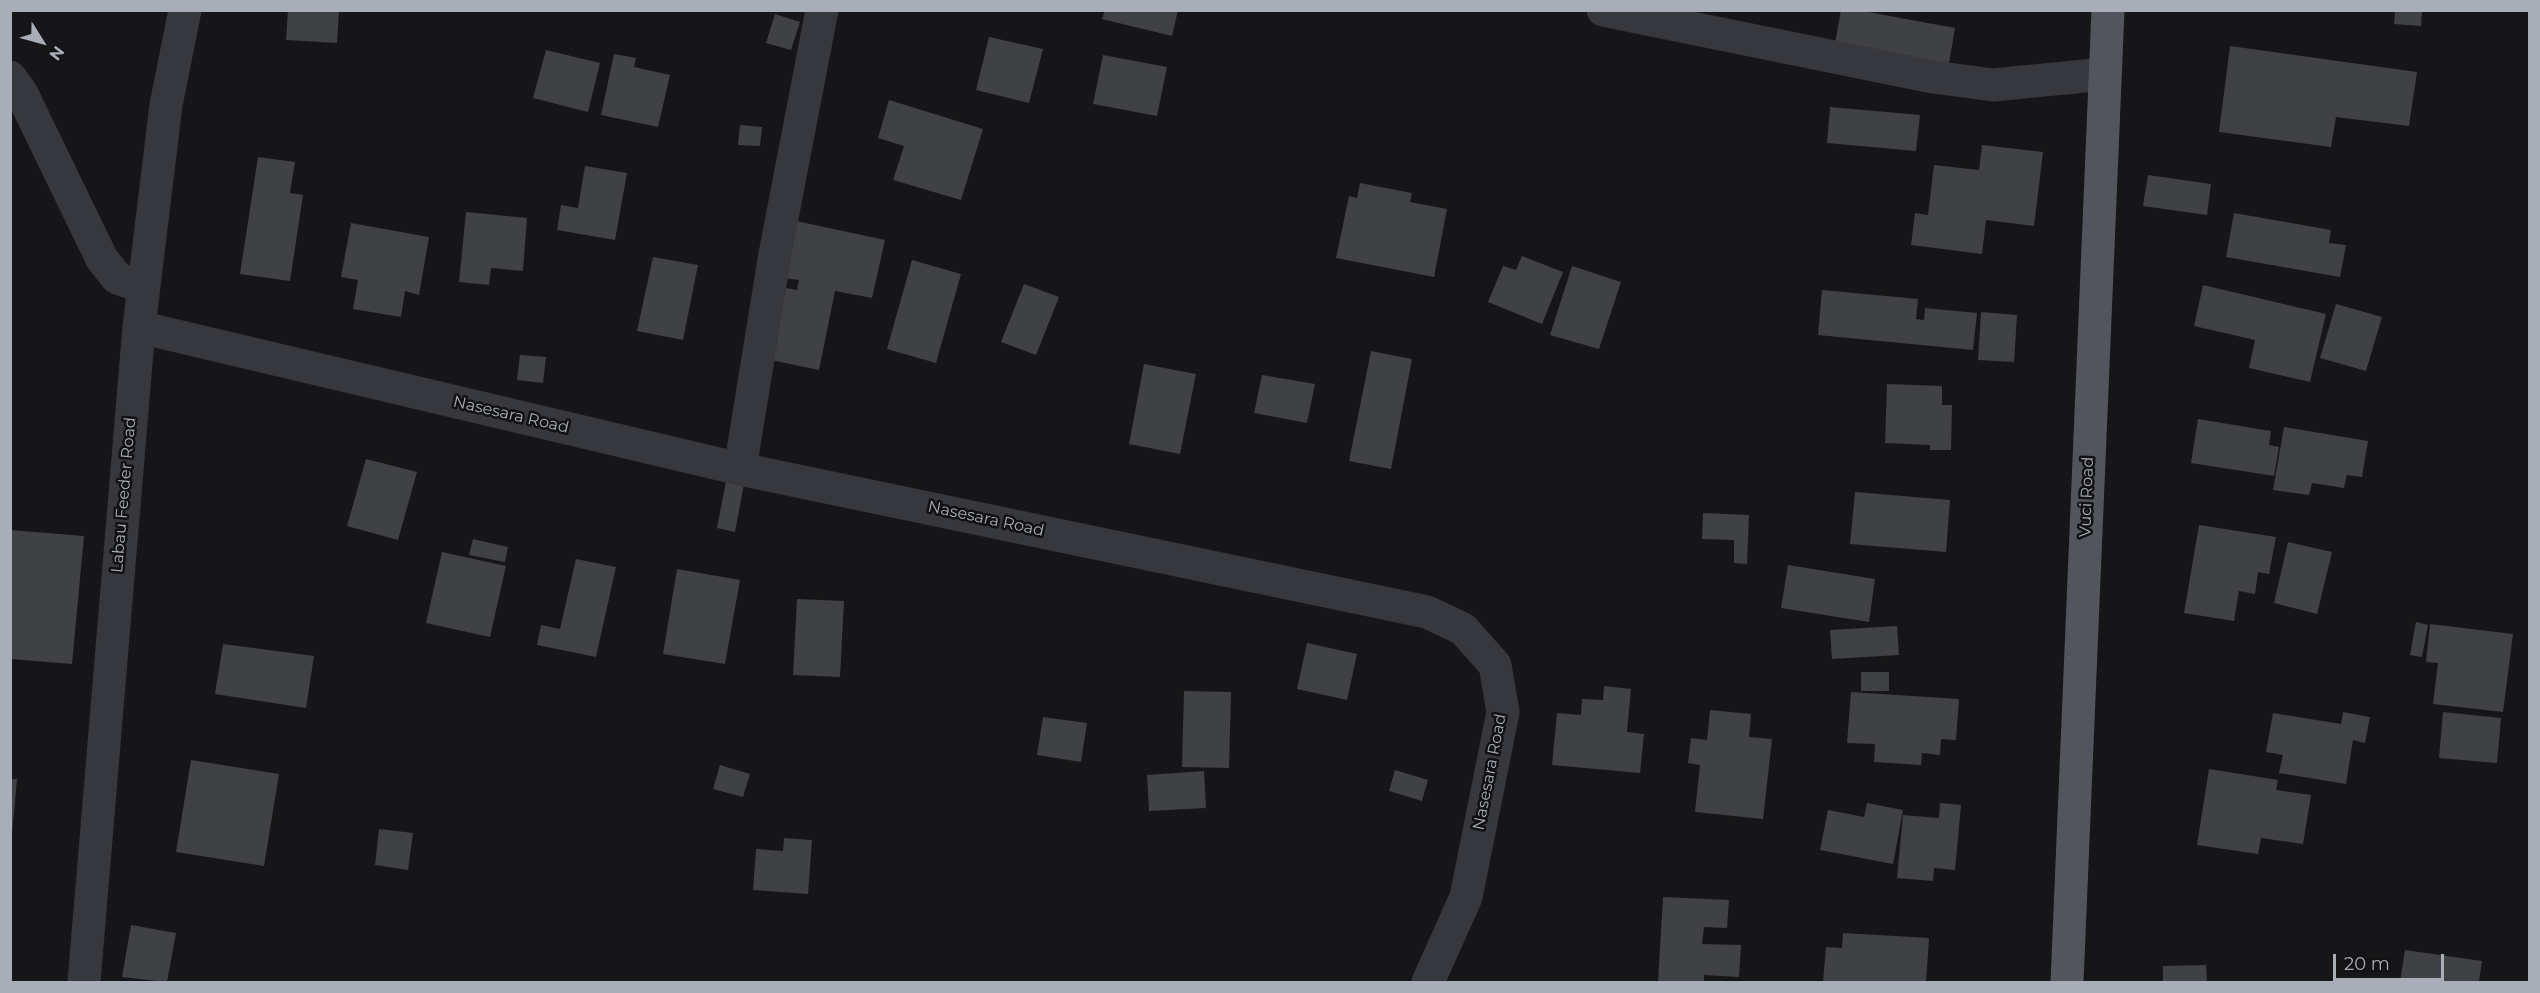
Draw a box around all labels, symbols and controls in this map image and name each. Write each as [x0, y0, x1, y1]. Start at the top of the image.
north arrow [12, 12, 72, 72]
text: N [45, 42, 68, 64]
street label: Nasesara Road [451, 392, 571, 438]
street label: Labau Feeder Road [108, 416, 140, 574]
street label: Vuci Road [2076, 456, 2098, 538]
street label: Nasesara Road [926, 497, 1046, 541]
street label: Nasesara Road [1469, 712, 1511, 832]
scale bar [2336, 942, 2447, 980]
text: 20 m [2344, 953, 2390, 975]

